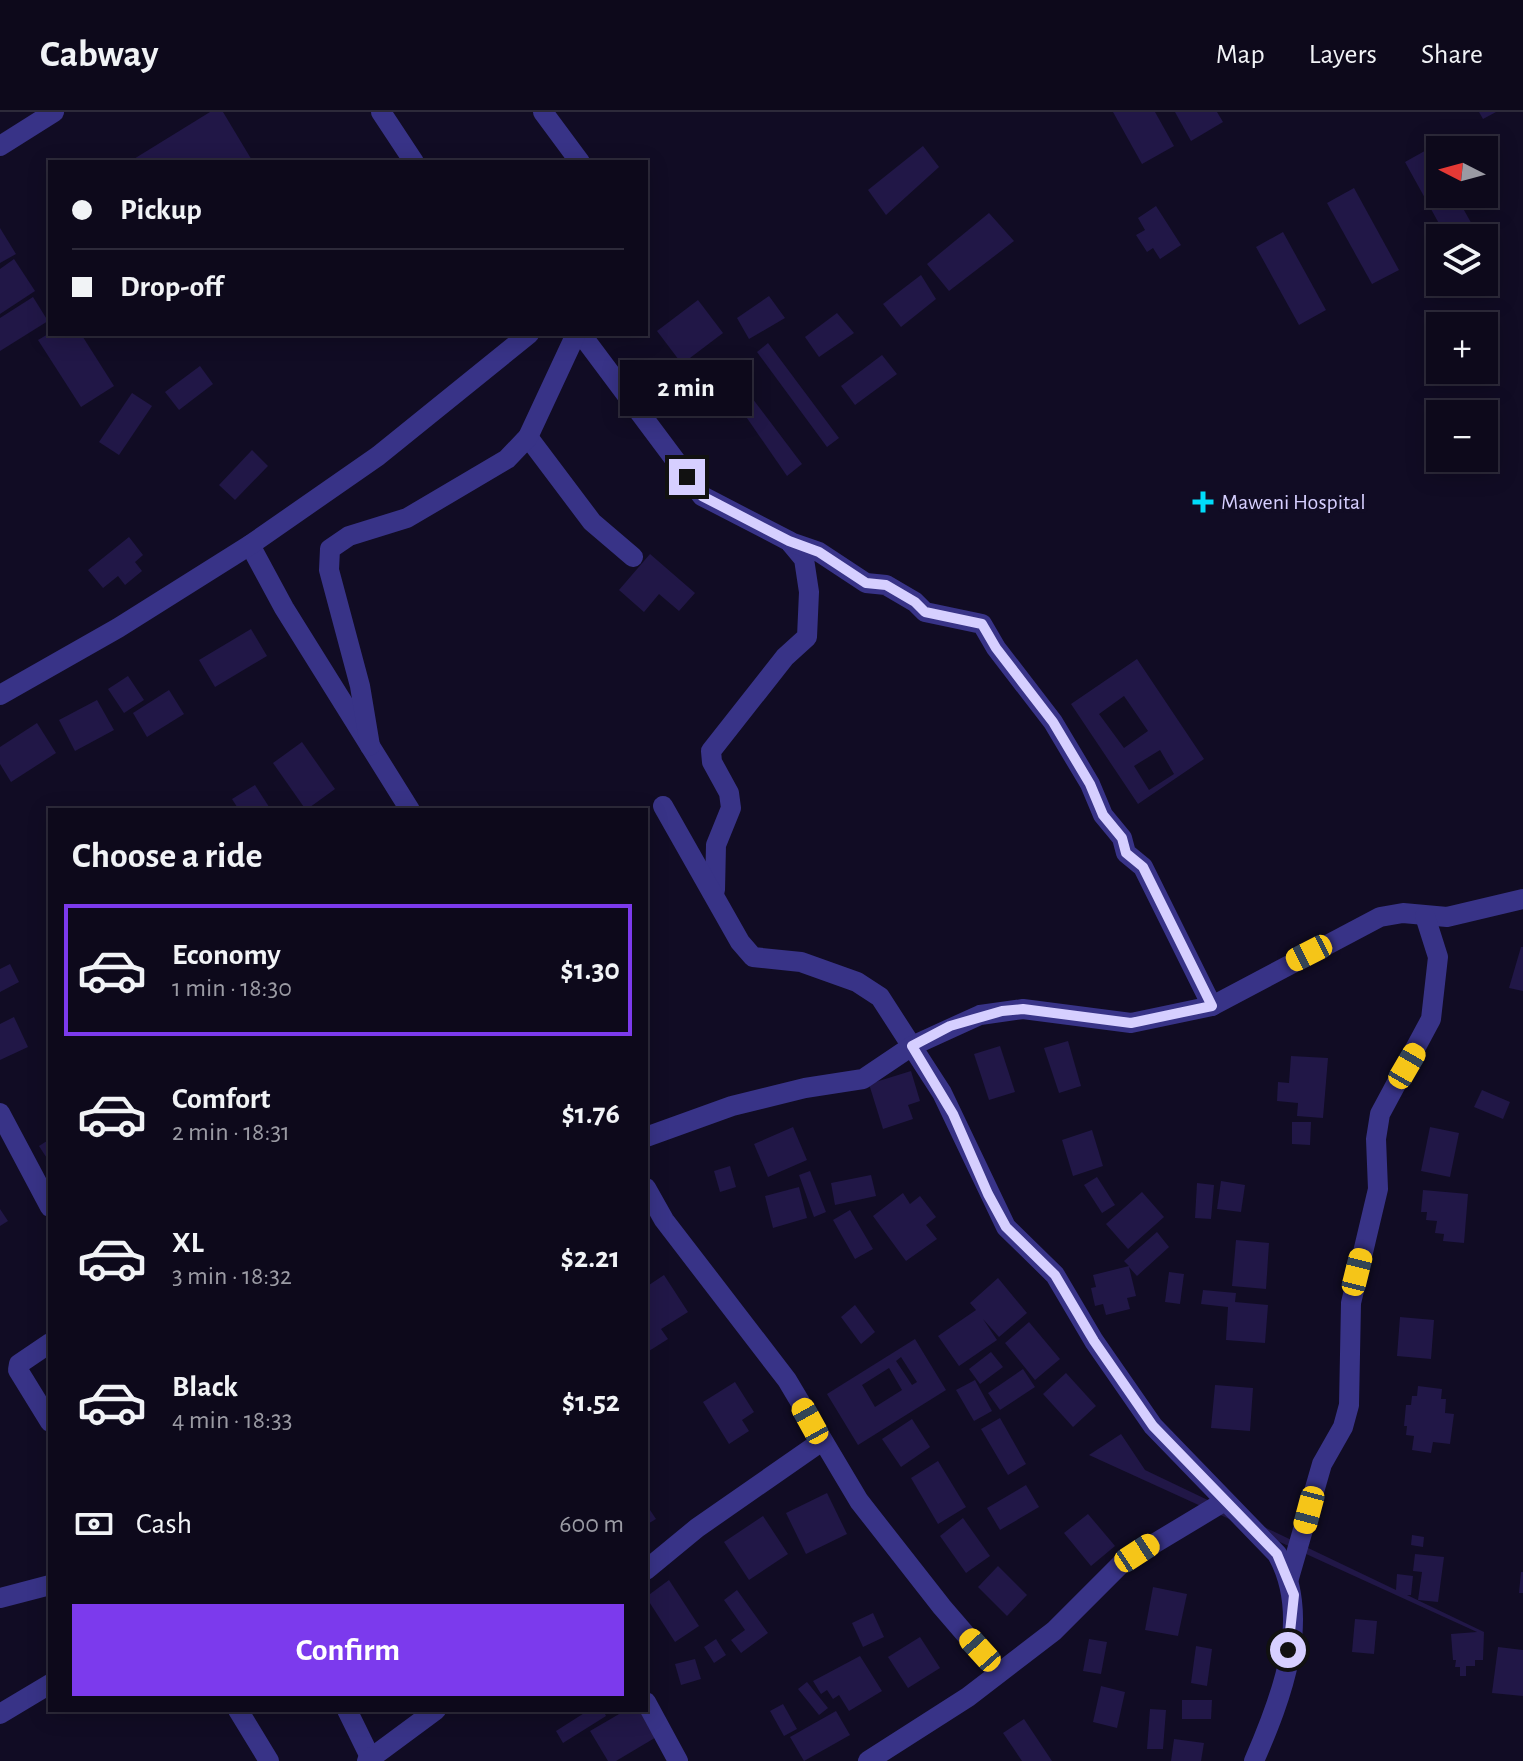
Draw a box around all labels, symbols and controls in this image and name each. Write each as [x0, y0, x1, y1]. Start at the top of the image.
text: Cabway [40, 36, 158, 74]
text: Map [1216, 41, 1265, 69]
text: Layers [1309, 41, 1377, 69]
text: Share [1421, 41, 1483, 69]
north arrow [1426, 136, 1498, 208]
map controls [1426, 136, 1498, 472]
text: Pickup [120, 195, 202, 225]
button: layers [1426, 224, 1498, 296]
text: Drop-off [120, 272, 223, 302]
button: + [1426, 312, 1498, 384]
callout: 2 min [621, 361, 753, 417]
text: 2 min [657, 375, 715, 401]
button: − [1426, 400, 1498, 472]
route end [669, 459, 705, 495]
marker: Maweni Hospital [1192, 491, 1214, 513]
place label: Maweni Hospital [1221, 491, 1366, 513]
text: Choose a ride [72, 838, 262, 874]
car [1282, 931, 1336, 975]
icon: car [76, 934, 148, 1006]
text: Economy [172, 940, 281, 970]
text: $1.30 [560, 955, 620, 985]
text: 1 min · 18:30 [172, 975, 292, 1001]
car [1385, 1039, 1429, 1093]
icon: car [76, 1078, 148, 1150]
text: Comfort [172, 1084, 271, 1114]
text: $1.76 [561, 1099, 620, 1129]
text: 2 min · 18:31 [172, 1119, 290, 1145]
icon: car [76, 1222, 148, 1294]
text: XL [172, 1228, 204, 1258]
text: $2.21 [561, 1243, 620, 1273]
car [1340, 1246, 1374, 1298]
text: 3 min · 18:32 [172, 1263, 292, 1289]
icon: car [76, 1366, 148, 1438]
text: Black [172, 1372, 238, 1402]
text: $1.52 [562, 1387, 620, 1417]
car [788, 1394, 832, 1448]
text: 4 min · 18:33 [172, 1407, 292, 1433]
car [1291, 1484, 1327, 1536]
icon: cash [72, 1502, 116, 1546]
text: Cash [136, 1509, 192, 1539]
text: 600 m [559, 1511, 624, 1537]
car [1110, 1530, 1164, 1576]
button: Confirm [72, 1604, 624, 1696]
car [955, 1624, 1005, 1676]
route start [1270, 1632, 1306, 1668]

